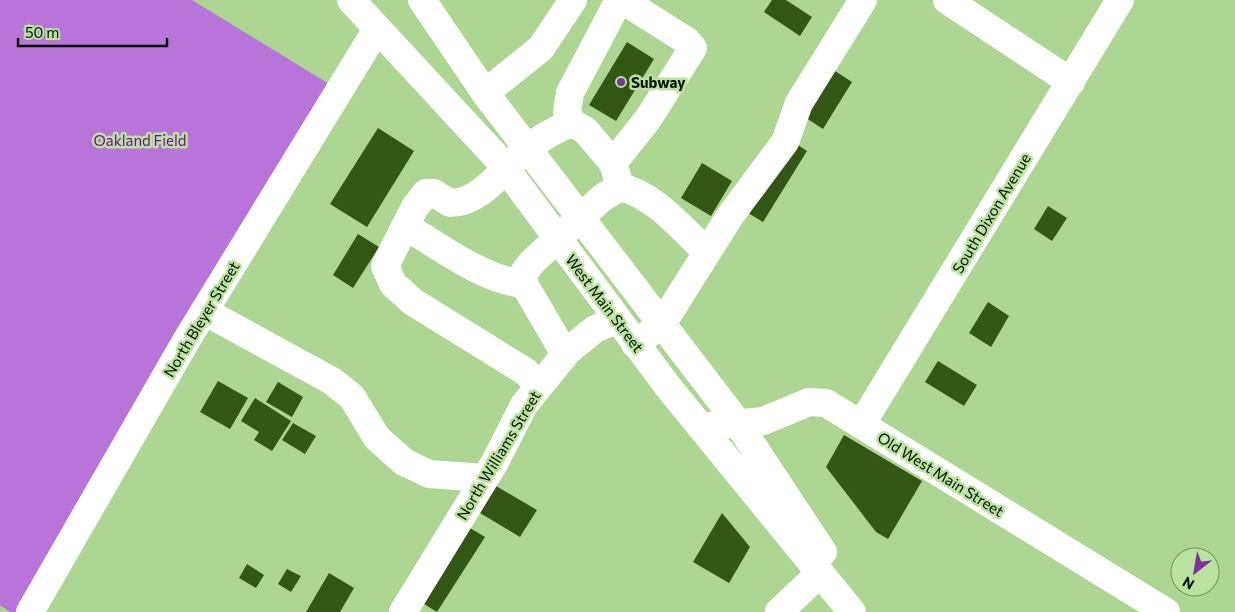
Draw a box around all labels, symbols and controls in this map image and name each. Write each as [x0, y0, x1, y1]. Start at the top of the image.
scale bar [18, 15, 166, 47]
text: 50 m [25, 23, 59, 41]
place label: Subway [631, 73, 686, 91]
marker: Subway [615, 76, 627, 88]
park label: Oakland Field [94, 131, 186, 149]
street label: South Dixon Avenue [948, 150, 1034, 276]
street label: West Main Street [562, 251, 648, 355]
street label: North Bleyer Street [159, 258, 243, 380]
street label: North Williams Street [452, 387, 544, 523]
street label: Old West Main Street [875, 428, 1007, 520]
north arrow [1170, 547, 1220, 597]
text: N [1179, 574, 1197, 594]

